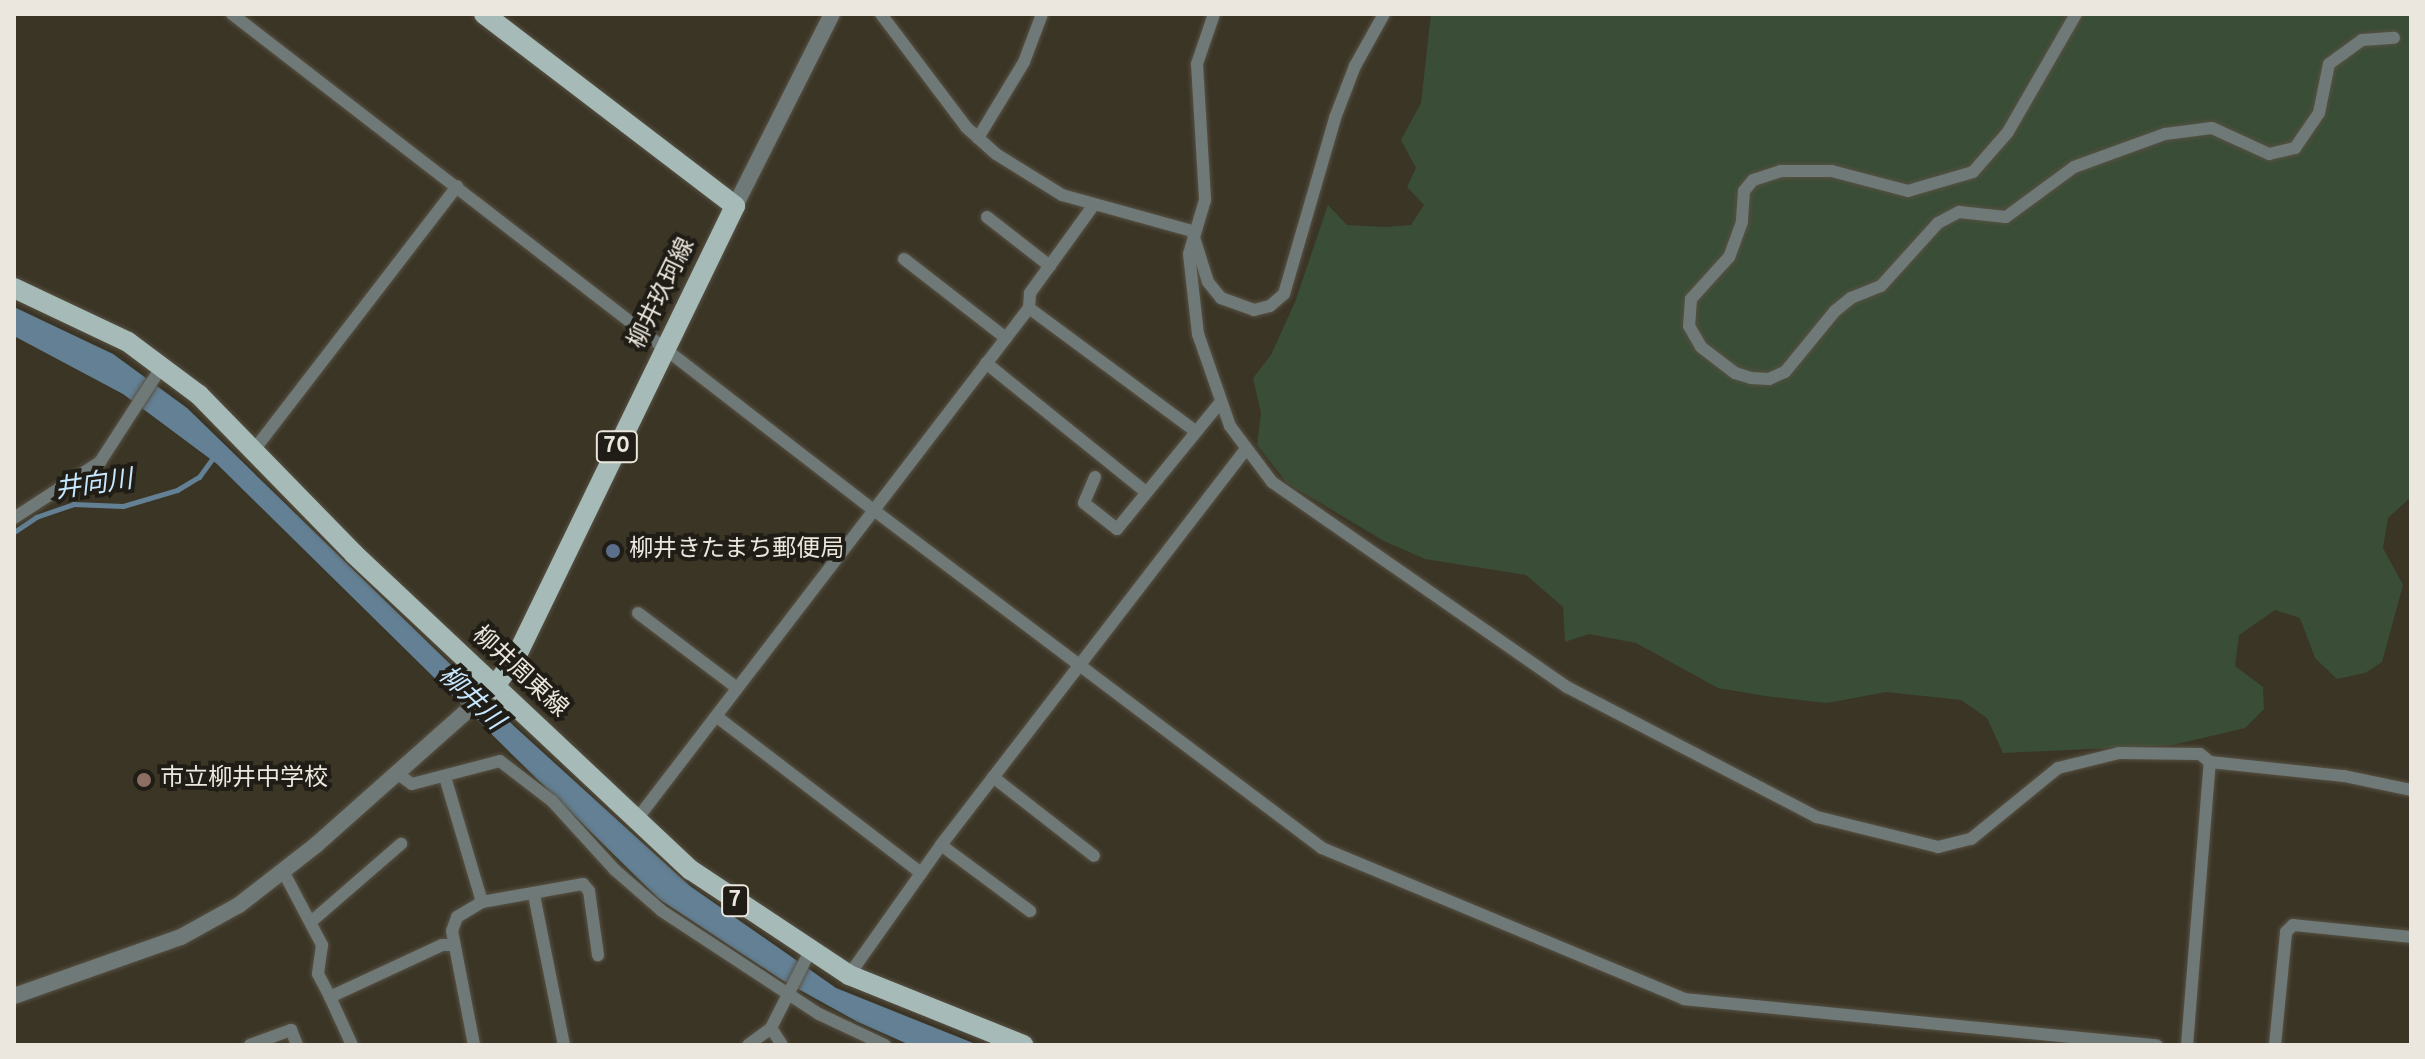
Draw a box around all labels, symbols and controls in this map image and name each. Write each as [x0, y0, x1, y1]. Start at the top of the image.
street label: 柳井玖珂線 [624, 234, 702, 354]
road number: 70 [595, 429, 639, 465]
water label: 井向川 [53, 465, 135, 507]
place label: 柳井きたまち郵便局 [629, 537, 845, 565]
marker: 柳井きたまち郵便局 [604, 542, 622, 560]
street label: 柳井周東線 [465, 622, 573, 724]
water label: 柳井川 [431, 661, 509, 737]
place label: 市立柳井中学校 [160, 766, 328, 794]
marker: 市立柳井中学校 [135, 771, 153, 789]
road number: 7 [721, 883, 749, 919]

